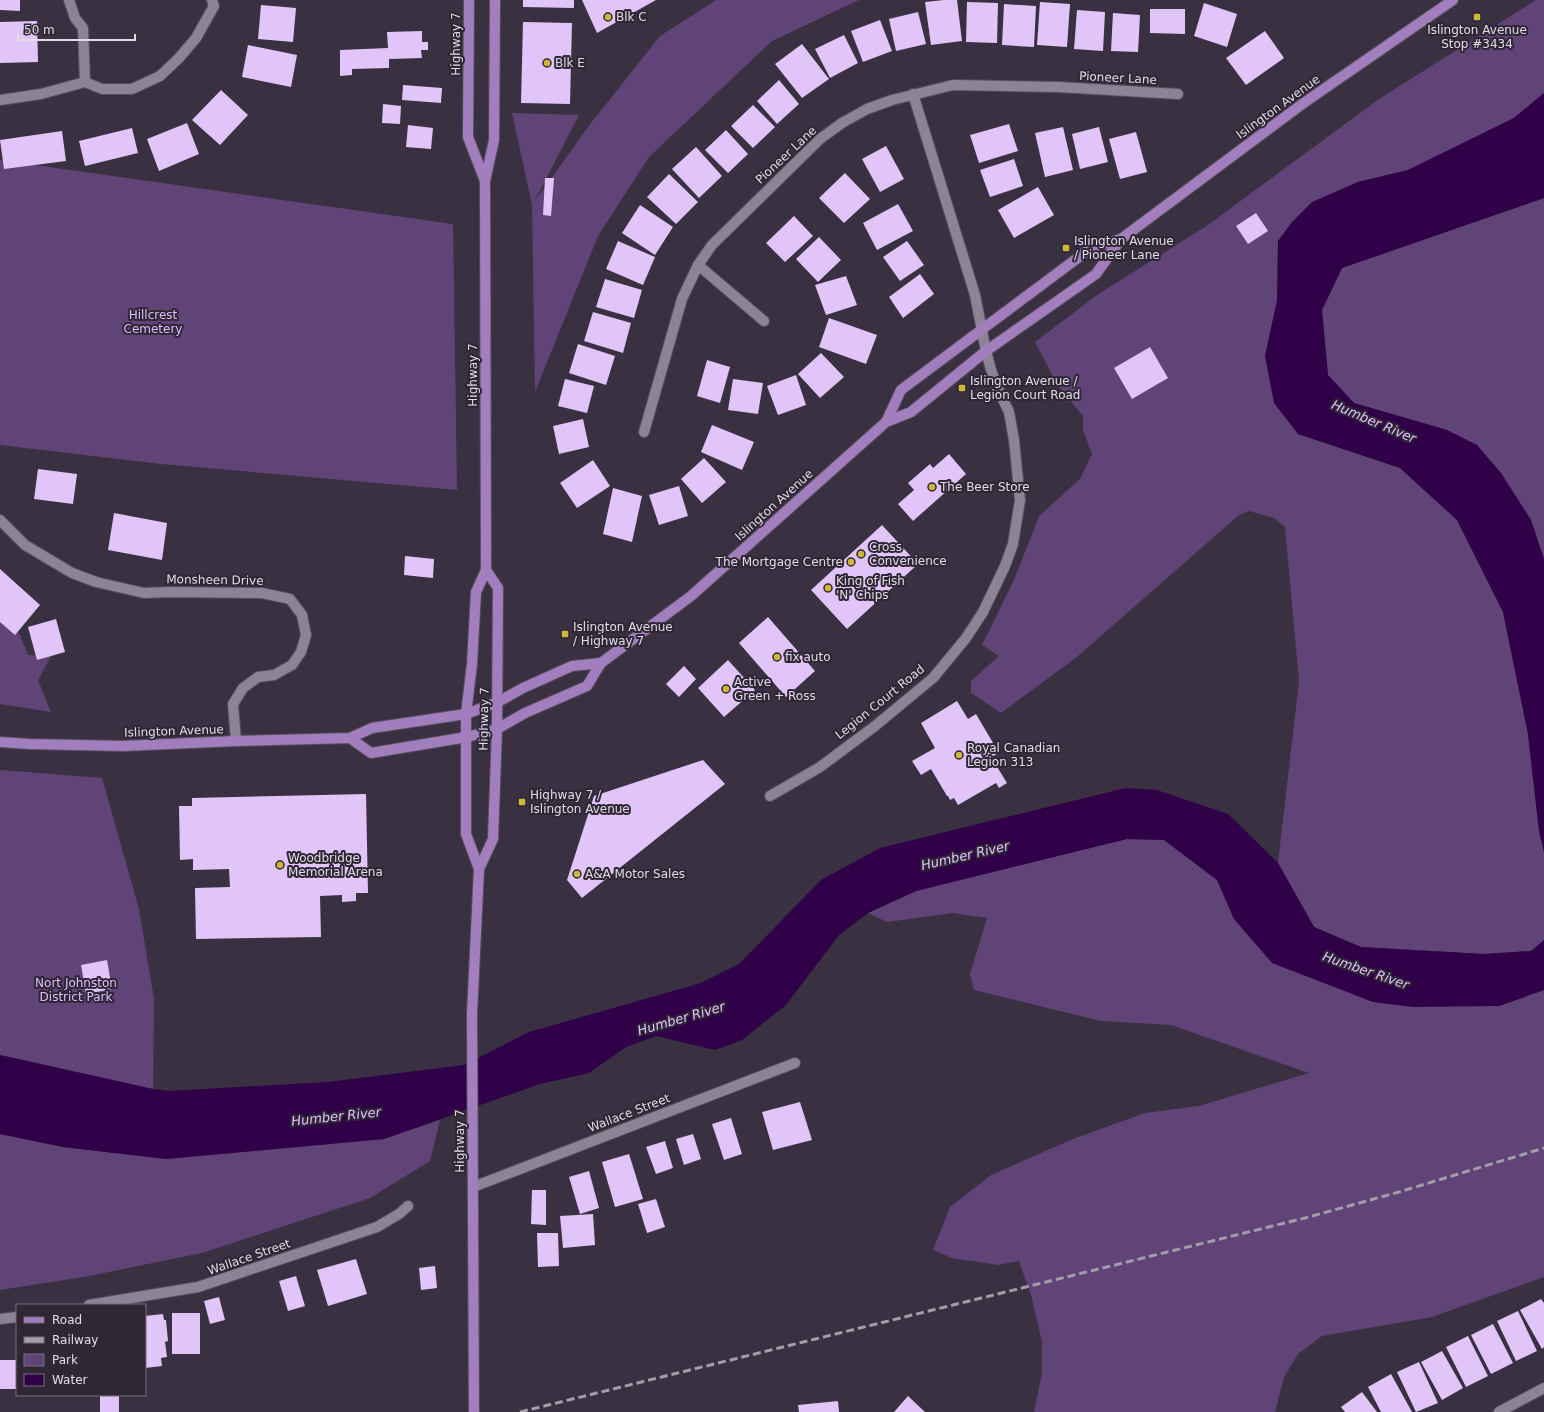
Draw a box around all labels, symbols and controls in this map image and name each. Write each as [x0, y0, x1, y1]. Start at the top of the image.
place label: Blk C [616, 10, 647, 24]
street label: Highway 7 [449, 12, 463, 76]
marker: Blk C [603, 12, 613, 22]
marker: Islington Avenue Stop #3434 [1472, 12, 1482, 22]
scale bar [18, 16, 135, 42]
text: 50 m [24, 23, 55, 37]
place label: Islington Avenue Stop #3434 [1427, 23, 1527, 51]
place label: Blk E [555, 56, 585, 70]
marker: Blk E [542, 58, 552, 68]
street label: Pioneer Lane [1079, 69, 1157, 87]
street label: Islington Avenue [1234, 72, 1322, 142]
street label: Pioneer Lane [753, 123, 819, 187]
place label: Islington Avenue / Pioneer Lane [1074, 234, 1174, 262]
marker: Islington Avenue / Pioneer Lane [1061, 243, 1071, 253]
park label: Hillcrest Cemetery [124, 308, 182, 336]
street label: Highway 7 [466, 343, 480, 407]
place label: Islington Avenue / Legion Court Road [970, 374, 1080, 402]
marker: Islington Avenue / Legion Court Road [957, 383, 967, 393]
water label: Humber River [1329, 397, 1420, 447]
street label: Islington Avenue [732, 466, 816, 544]
place label: The Beer Store [939, 480, 1030, 494]
marker: The Beer Store [927, 482, 937, 492]
place label: Cross Convenience [869, 540, 947, 568]
marker: Cross Convenience [856, 549, 866, 559]
place label: The Mortgage Centre [715, 555, 843, 569]
marker: The Mortgage Centre [846, 557, 856, 567]
street label: Monsheen Drive [166, 572, 264, 588]
place label: King of Fish 'N' Chips [836, 574, 905, 602]
marker: King of Fish 'N' Chips [823, 583, 833, 593]
place label: Islington Avenue / Highway 7 [573, 620, 673, 648]
marker: Islington Avenue / Highway 7 [560, 629, 570, 639]
place label: fix auto [785, 650, 830, 664]
marker: fix auto [772, 652, 782, 662]
street label: Legion Court Road [833, 662, 927, 742]
place label: Active Green + Ross [734, 675, 816, 703]
marker: Active Green + Ross [721, 684, 731, 694]
street label: Highway 7 [476, 687, 492, 751]
street label: Islington Avenue [124, 722, 224, 740]
place label: Royal Canadian Legion 313 [967, 741, 1060, 769]
marker: Royal Canadian Legion 313 [954, 750, 964, 760]
place label: Highway 7 / Islington Avenue [530, 788, 630, 816]
marker: Highway 7 / Islington Avenue [517, 797, 527, 807]
water label: Humber River [920, 838, 1012, 873]
place label: Woodbridge Memorial Arena [288, 851, 383, 879]
marker: Woodbridge Memorial Arena [275, 860, 285, 870]
place label: A&A Motor Sales [585, 867, 685, 881]
marker: A&A Motor Sales [572, 869, 582, 879]
water label: Humber River [1321, 949, 1412, 993]
park label: Nort Johnston District Park [35, 976, 117, 1004]
water label: Humber River [636, 998, 728, 1038]
street label: Wallace Street [586, 1091, 672, 1135]
water label: Humber River [290, 1104, 383, 1129]
street label: Highway 7 [453, 1109, 467, 1173]
street label: Wallace Street [206, 1236, 293, 1278]
legend [16, 1304, 146, 1396]
text: Road [52, 1313, 82, 1327]
text: Railway [52, 1333, 98, 1347]
text: Park [52, 1353, 78, 1367]
text: Water [52, 1373, 88, 1387]

